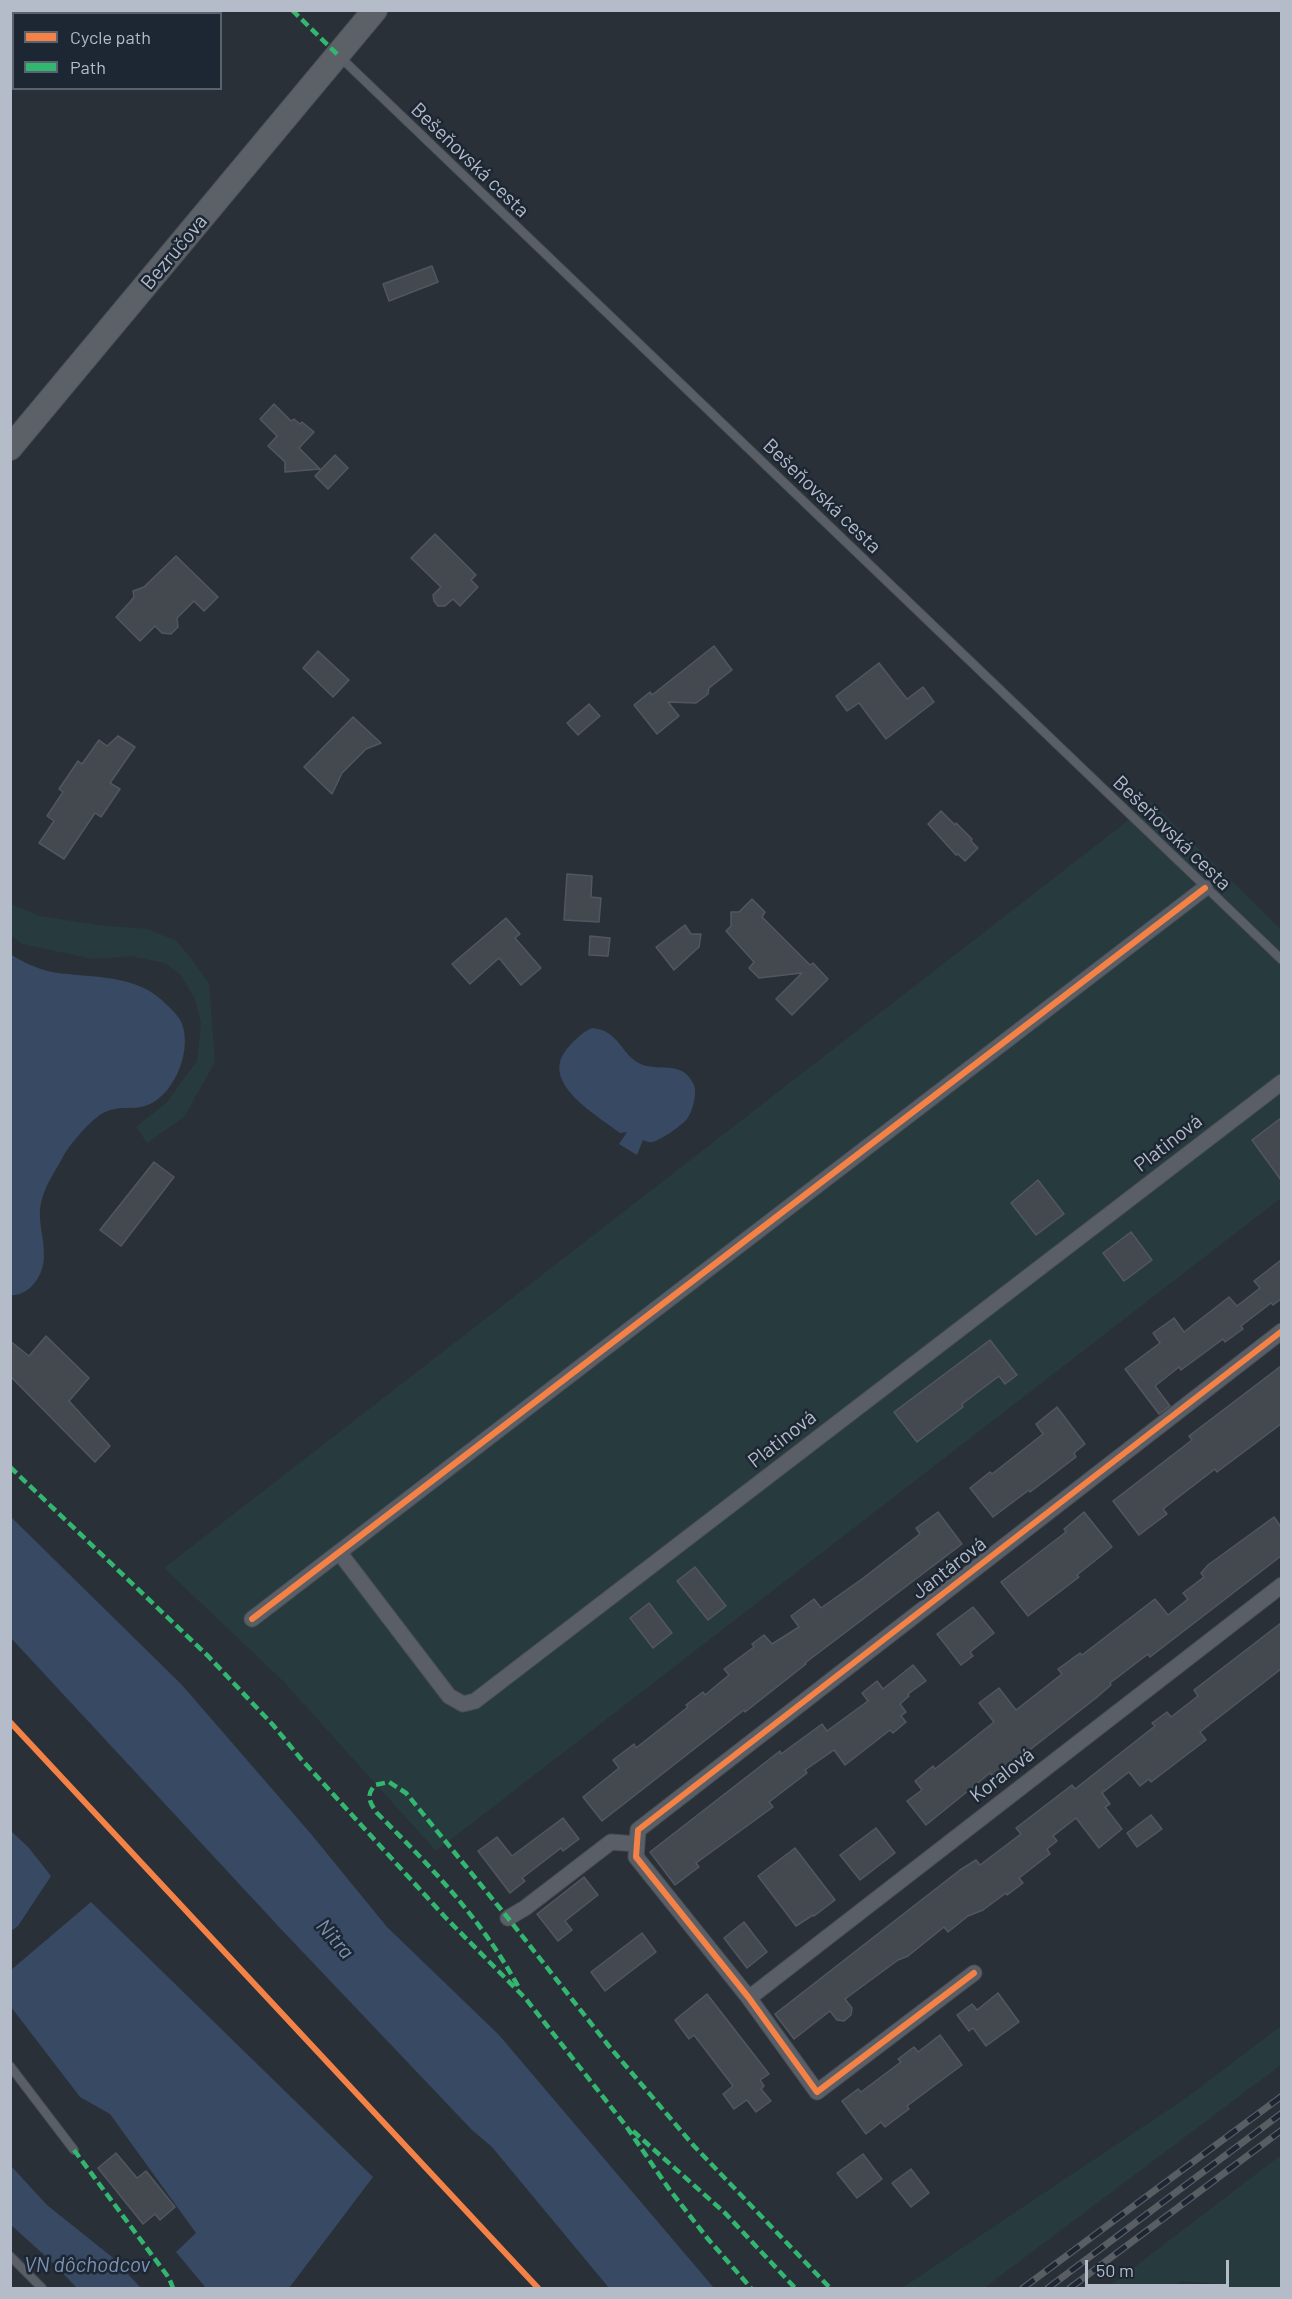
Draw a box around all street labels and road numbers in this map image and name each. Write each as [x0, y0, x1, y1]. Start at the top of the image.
street label: Bešeňovská cesta [406, 98, 534, 222]
street label: Bezručova [136, 210, 212, 294]
street label: Bešeňovská cesta [758, 434, 886, 558]
street label: Bešeňovská cesta [1108, 771, 1236, 895]
street label: Platinová [1129, 1109, 1207, 1177]
street label: Platinová [743, 1405, 821, 1473]
street label: Jantárová [907, 1532, 991, 1604]
street label: Koralová [965, 1742, 1039, 1808]

